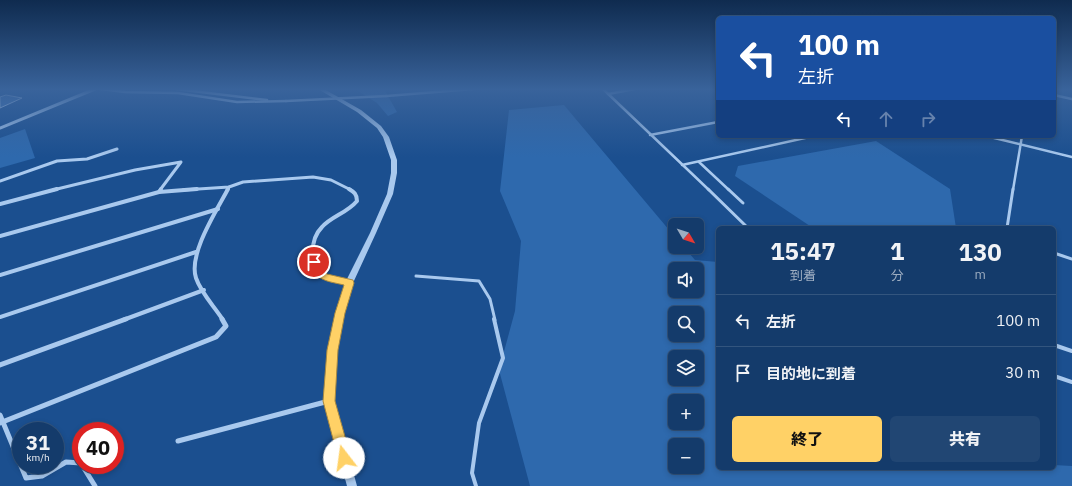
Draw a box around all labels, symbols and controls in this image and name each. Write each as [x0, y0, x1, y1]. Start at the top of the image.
text: 100 m [798, 26, 880, 63]
icon: left [732, 32, 784, 84]
text: 左折 [798, 65, 834, 88]
icon: left [833, 108, 855, 130]
icon: ahead [875, 108, 897, 130]
icon: right [917, 108, 939, 130]
north arrow [668, 218, 704, 254]
map controls [668, 218, 704, 474]
text: 15:47 [770, 235, 836, 267]
text: 1 [890, 235, 904, 267]
text: 130 [959, 236, 1002, 268]
pin [297, 245, 331, 279]
icon: arrive [303, 251, 325, 273]
button: sound [668, 262, 704, 298]
text: m [974, 266, 986, 283]
text: 到着 [790, 267, 816, 284]
text: 分 [891, 267, 904, 284]
button: search [668, 306, 704, 342]
icon: left [732, 310, 754, 332]
text: 100 m [996, 311, 1040, 330]
text: 左折 [766, 312, 796, 331]
button: layers [668, 350, 704, 386]
icon: arrive [732, 362, 754, 384]
text: 30 m [1005, 363, 1040, 382]
text: 目的地に到着 [766, 364, 856, 383]
button: + [668, 394, 704, 430]
button: 終了 [732, 416, 882, 462]
button: 共有 [890, 416, 1040, 462]
speed limit sign: 40 [72, 422, 124, 474]
text: 31 [26, 429, 50, 456]
position arrow [323, 437, 365, 479]
button: − [668, 438, 704, 474]
text: km/h [26, 451, 50, 464]

